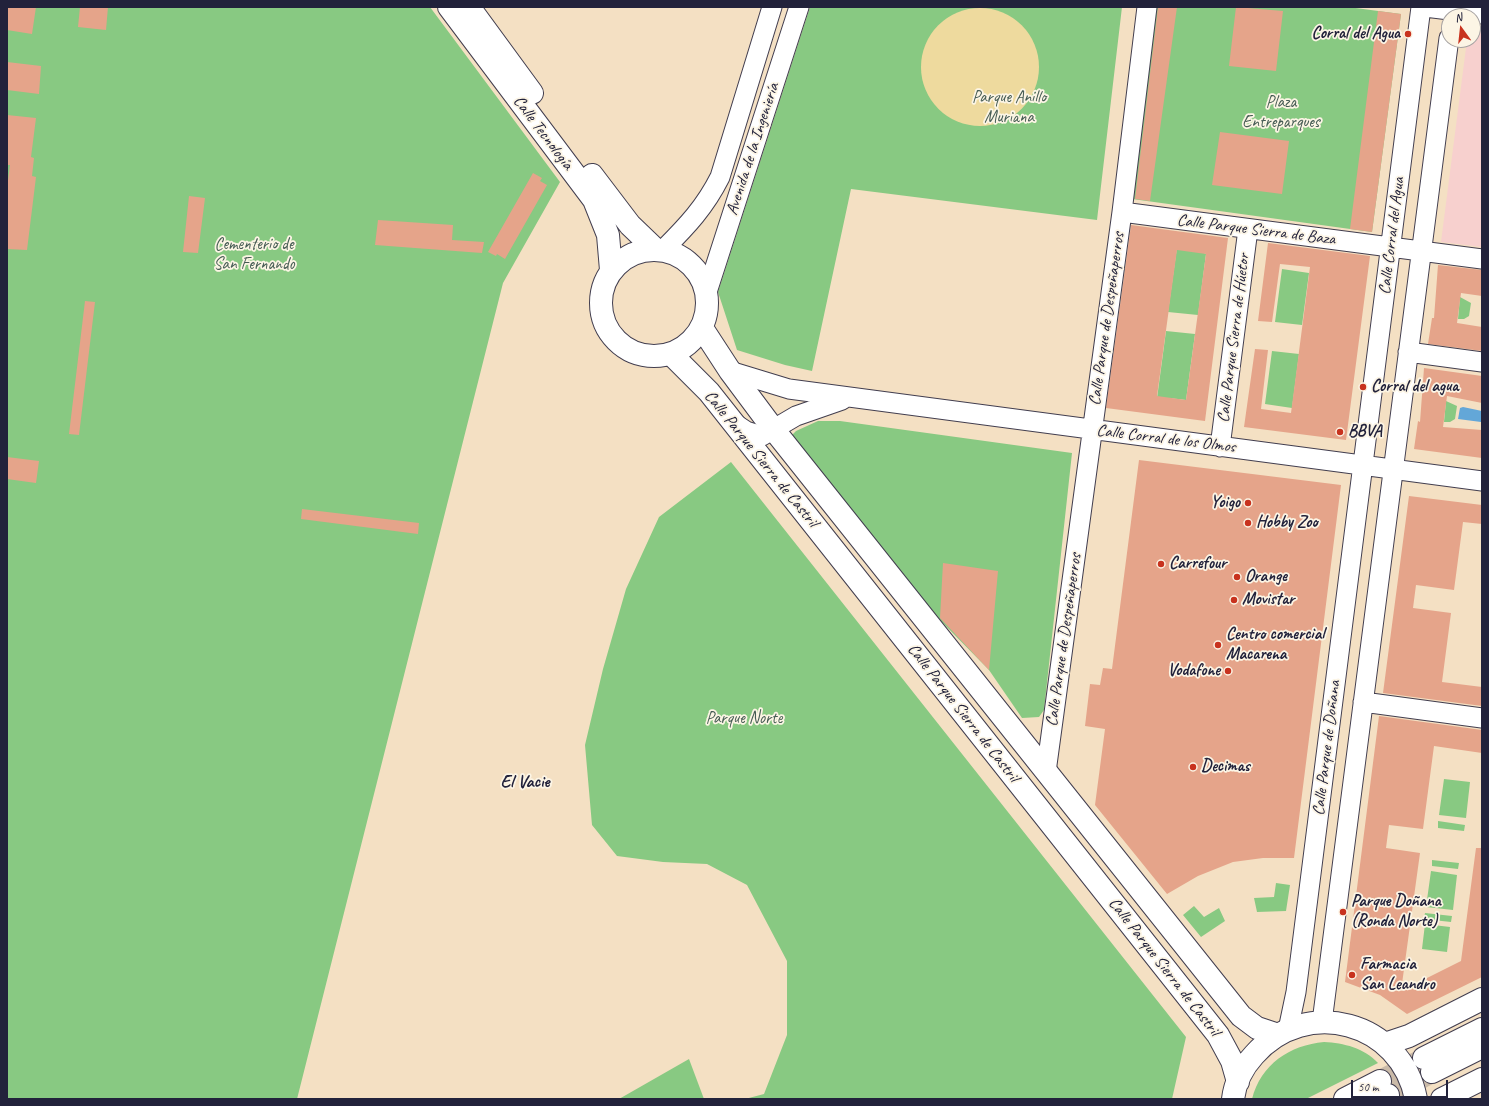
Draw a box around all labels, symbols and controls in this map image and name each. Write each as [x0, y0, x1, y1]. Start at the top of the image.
north arrow [1441, 8, 1481, 48]
text: N [1453, 10, 1463, 25]
place label: Corral del Agua [1312, 24, 1400, 44]
marker: Corral del Agua [1403, 29, 1413, 39]
street label: Avenida de la Ingeniería [722, 80, 784, 218]
park label: Parque Anillo Muriana [972, 88, 1046, 128]
street label: Calle Tecnología [508, 92, 578, 174]
park label: Plaza Entreparques [1242, 93, 1320, 133]
street label: Calle Corral del Agua [1375, 176, 1409, 296]
street label: Calle Parque Sierra de Baza [1176, 210, 1336, 250]
street label: Calle Parque de Despeñaperros [1085, 231, 1129, 407]
park label: Cementerio de San Fernando [213, 235, 295, 275]
street label: Calle Parque Sierra de Húetor [1214, 252, 1254, 424]
place label: Corral del agua [1371, 377, 1458, 397]
marker: Corral del agua [1358, 382, 1368, 392]
street label: Calle Parque Sierra de Castril [700, 387, 822, 531]
street label: Calle Corral de los Olmos [1095, 420, 1237, 458]
place label: BBVA [1348, 422, 1382, 442]
marker: BBVA [1335, 427, 1345, 437]
place label: Yoigo [1211, 493, 1240, 513]
marker: Yoigo [1243, 498, 1253, 508]
place label: Hobby Zoo [1256, 513, 1318, 533]
marker: Hobby Zoo [1243, 518, 1253, 528]
street label: Calle Parque de Despeñaperros [1042, 552, 1086, 728]
place label: Carrefour [1169, 554, 1226, 574]
marker: Carrefour [1156, 559, 1166, 569]
place label: Orange [1245, 567, 1287, 587]
marker: Orange [1232, 572, 1242, 582]
place label: Movistar [1242, 590, 1294, 610]
marker: Movistar [1229, 595, 1239, 605]
place label: Centro comercial Macarena [1226, 625, 1324, 665]
street label: Calle Parque Sierra de Castril [903, 640, 1023, 786]
marker: Centro comercial Macarena [1213, 640, 1223, 650]
place label: Vodafone [1167, 661, 1220, 681]
marker: Vodafone [1223, 666, 1233, 676]
street label: Calle Parque de Doñana [1309, 679, 1345, 817]
park label: Parque Norte [706, 709, 782, 729]
place label: Decimas [1201, 757, 1250, 777]
marker: Decimas [1188, 762, 1198, 772]
district label: El Vacie [500, 771, 550, 793]
place label: Parque Doñana (Ronda Norte) [1351, 892, 1441, 932]
street label: Calle Parque Sierra de Castril [1104, 894, 1224, 1040]
marker: Parque Doñana (Ronda Norte) [1338, 907, 1348, 917]
place label: Farmacia San Leandro [1360, 955, 1435, 995]
marker: Farmacia San Leandro [1347, 970, 1357, 980]
scale bar [1353, 1072, 1450, 1098]
text: 50 m [1358, 1079, 1378, 1095]

